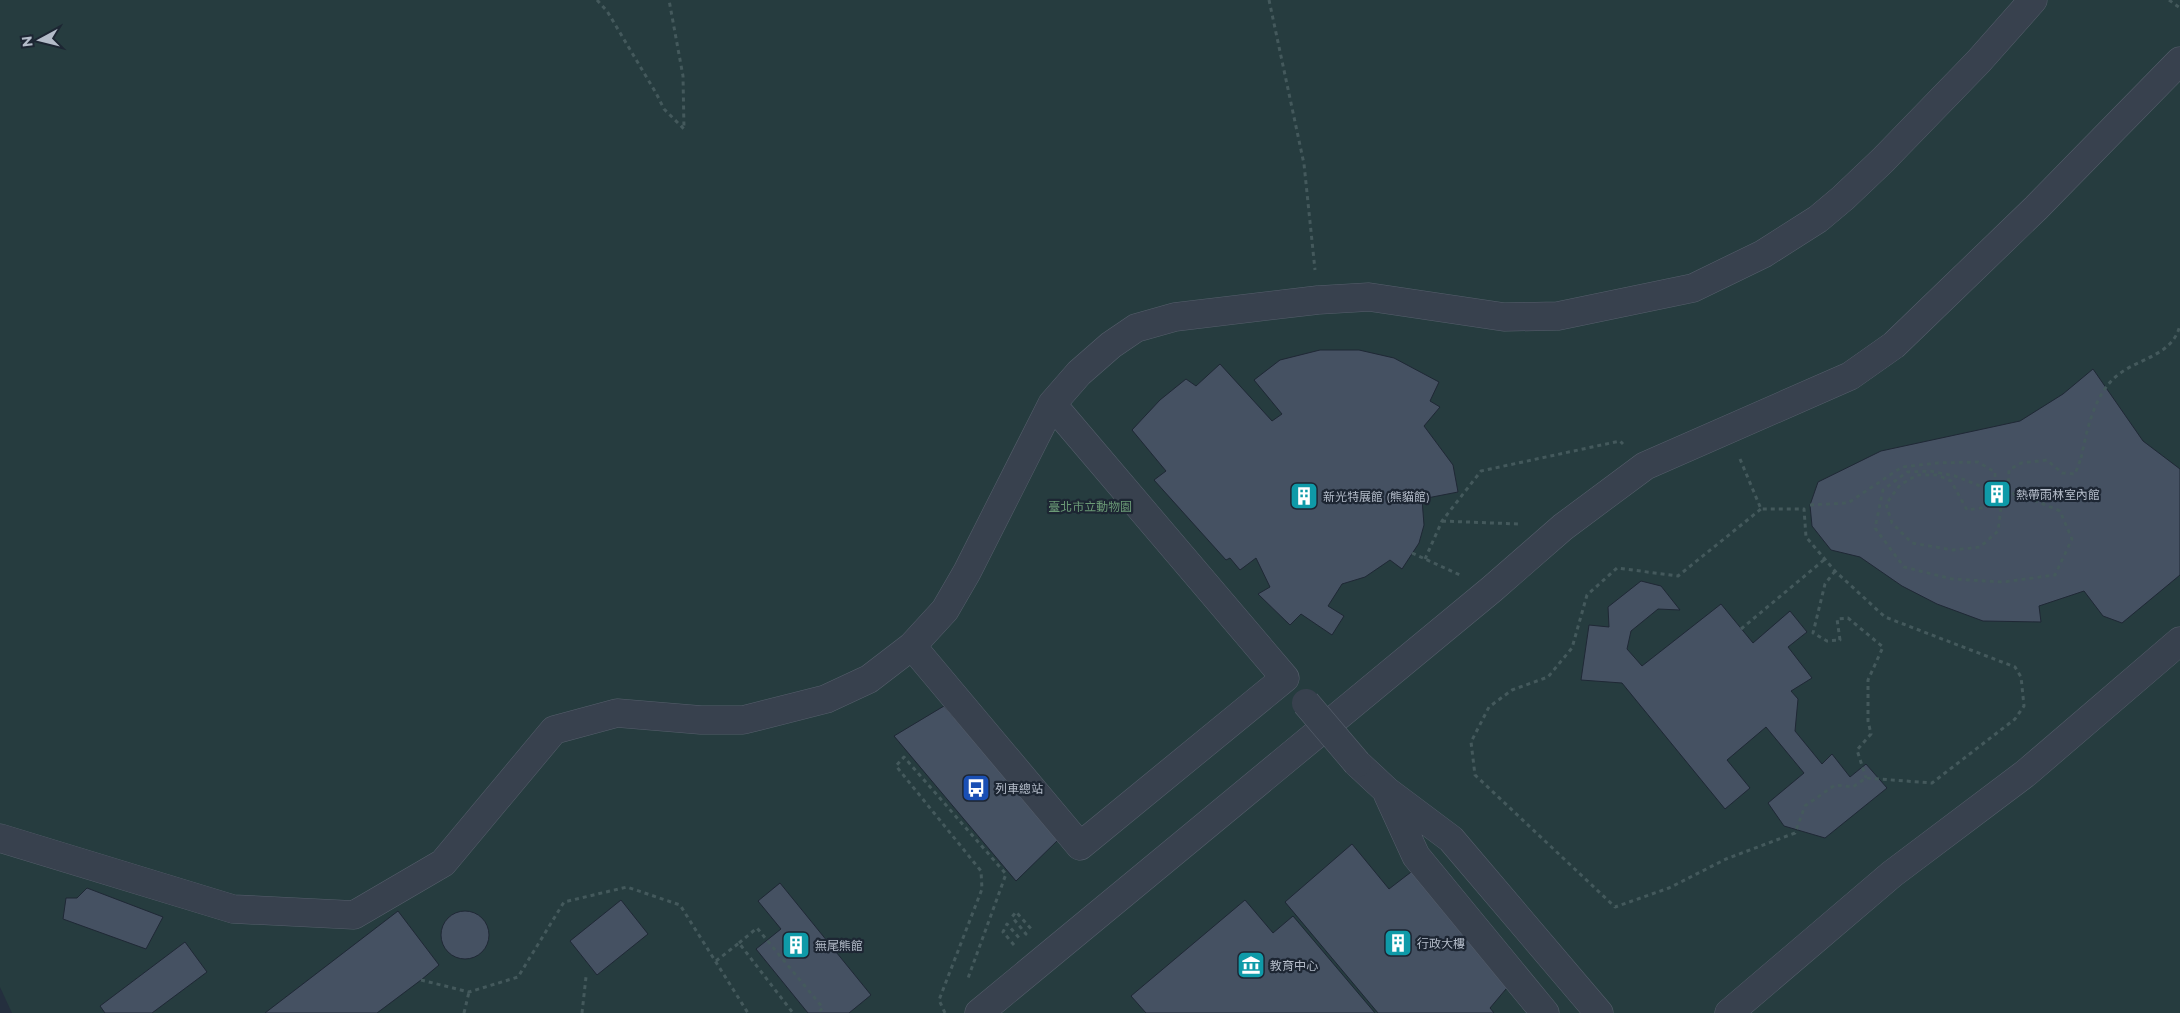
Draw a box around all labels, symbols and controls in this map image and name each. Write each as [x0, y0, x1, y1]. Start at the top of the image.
north arrow [15, 15, 65, 65]
text: N [17, 35, 37, 48]
building icon: 熱帶雨林室內館 [1982, 479, 2012, 509]
building icon: 新光特展館 (熊貓館) [1289, 481, 1319, 511]
place label: 熱帶雨林室內館 [2016, 487, 2100, 502]
place label: 新光特展館 (熊貓館) [1323, 489, 1430, 504]
park label: 臺北市立動物園 [1048, 499, 1132, 514]
bus stop icon: 列車總站 [961, 773, 991, 803]
place label: 列車總站 [995, 781, 1043, 796]
building icon: 行政大樓 [1383, 928, 1413, 958]
building icon: 無尾熊館 [781, 930, 811, 960]
place label: 行政大樓 [1417, 936, 1465, 951]
place label: 無尾熊館 [815, 938, 863, 953]
museum icon: 教育中心 [1236, 950, 1266, 980]
place label: 教育中心 [1270, 958, 1318, 973]

